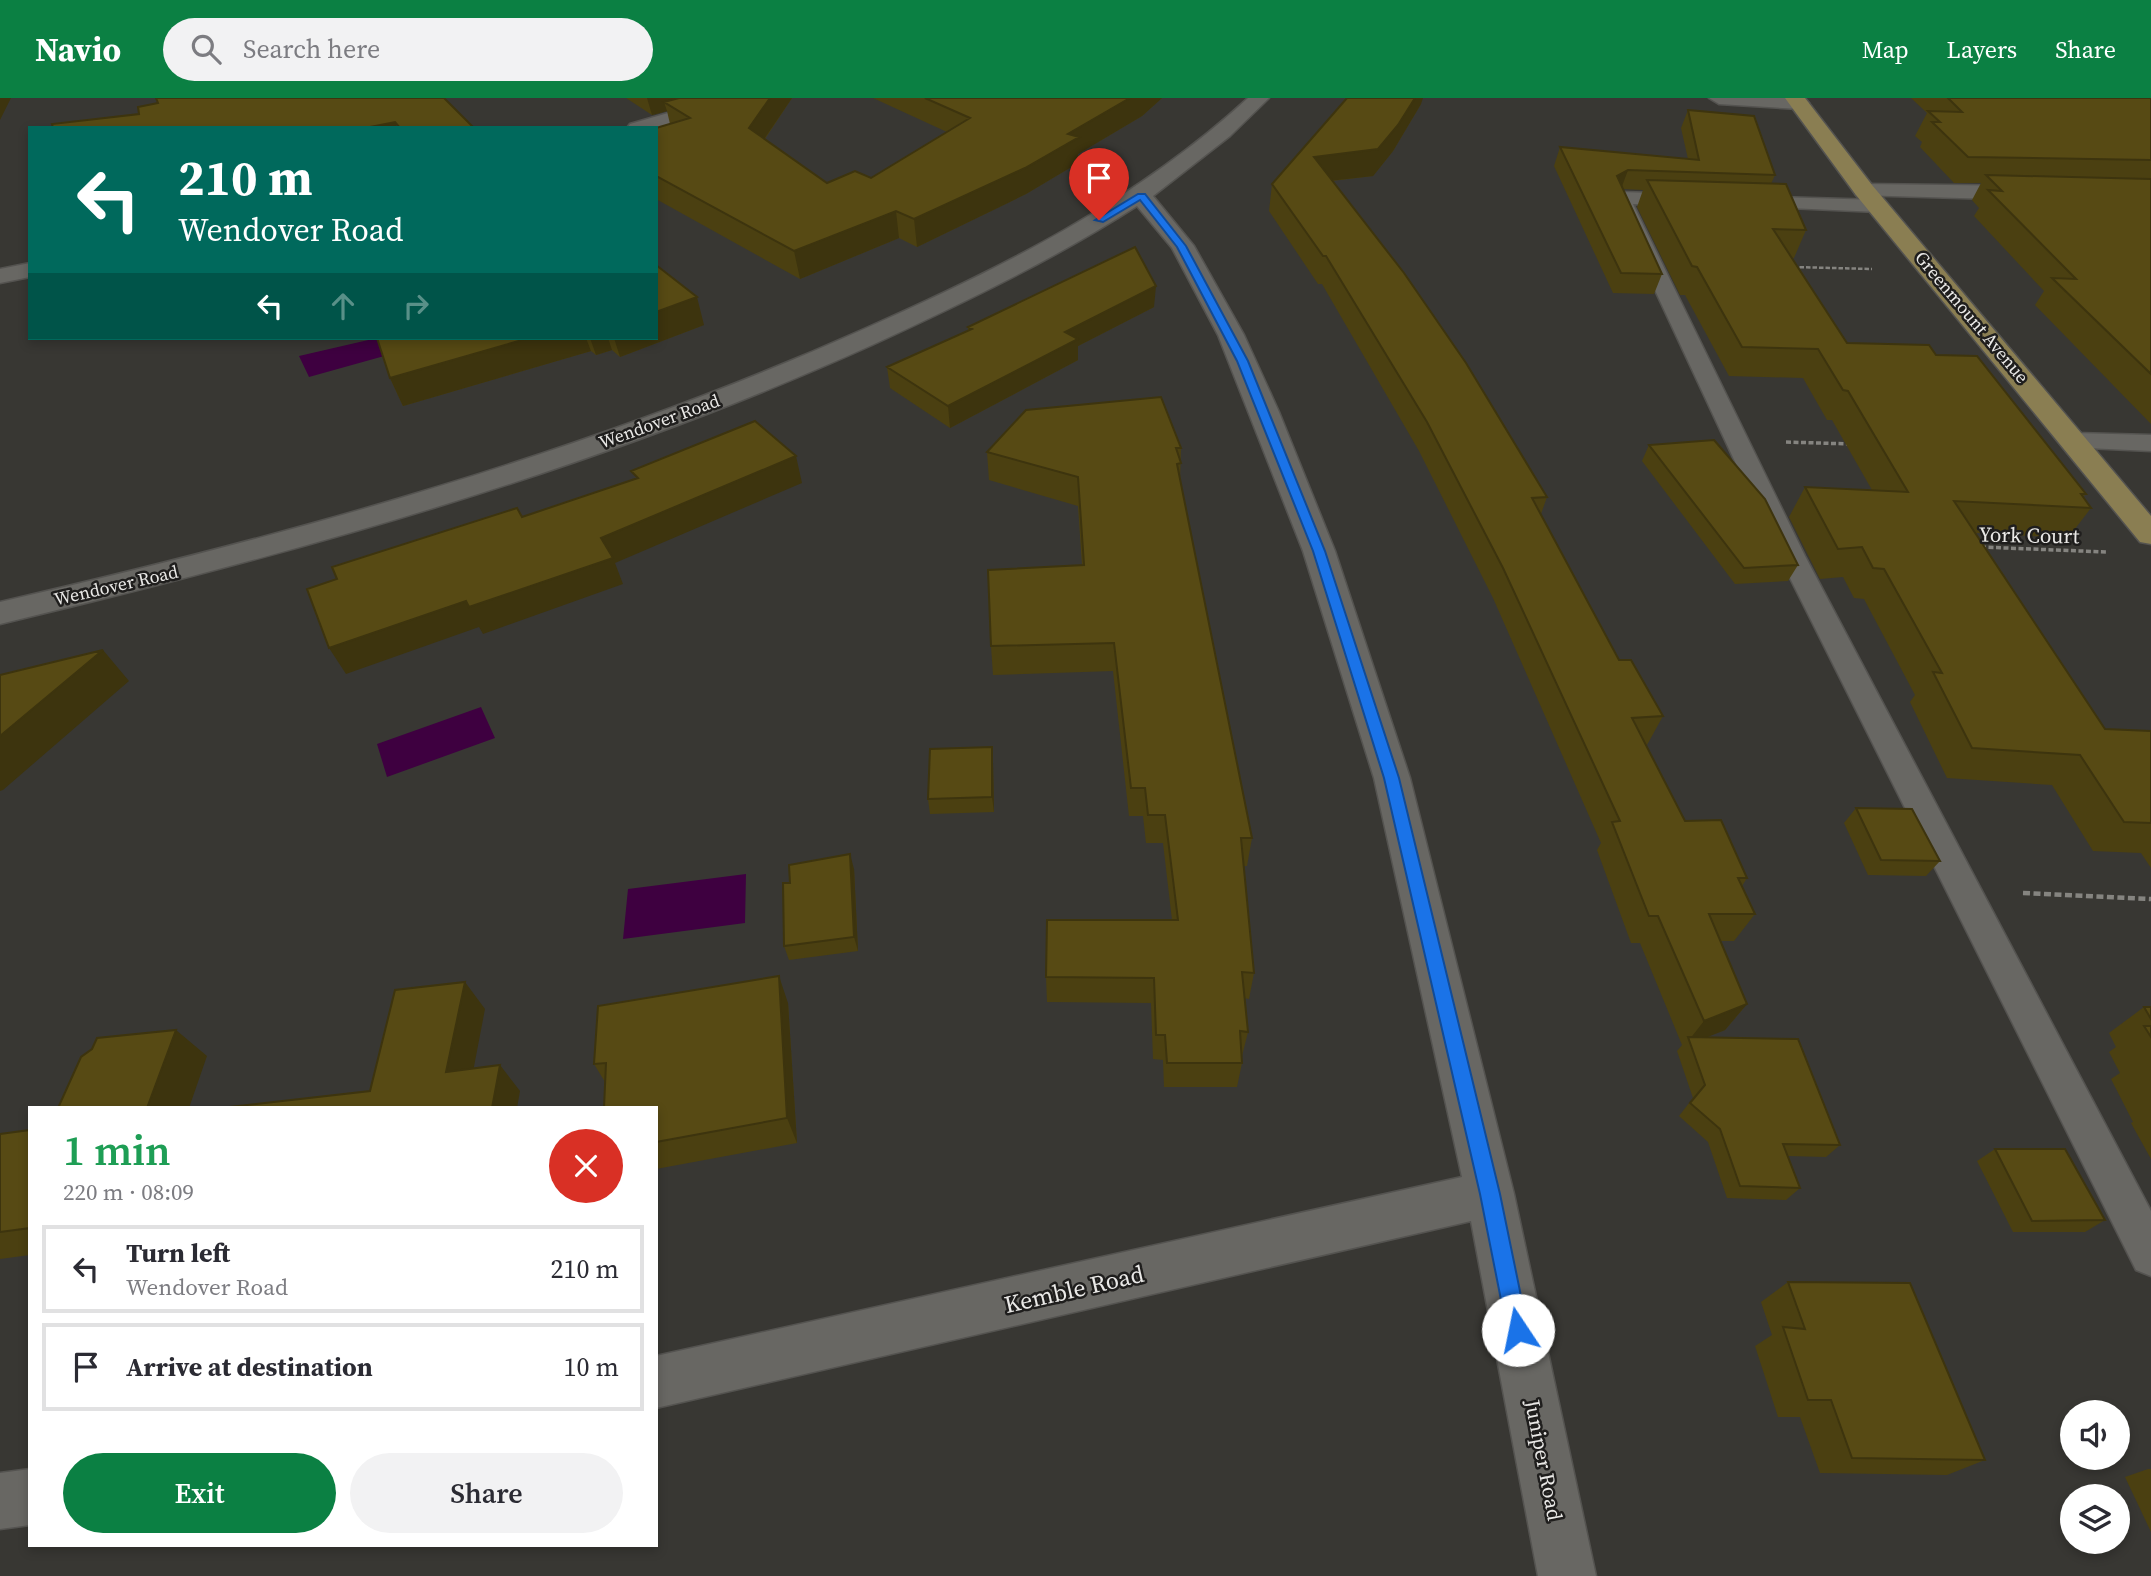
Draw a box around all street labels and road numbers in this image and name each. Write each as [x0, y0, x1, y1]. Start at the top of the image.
street label: Greenmount Avenue [1909, 246, 2035, 388]
street label: Wendover Road [595, 388, 723, 454]
street label: York Court [1978, 520, 2080, 550]
street label: Wendover Road [51, 559, 181, 611]
street label: Kemble Road [1001, 1257, 1147, 1321]
street label: Juniper Road [1518, 1396, 1570, 1523]

